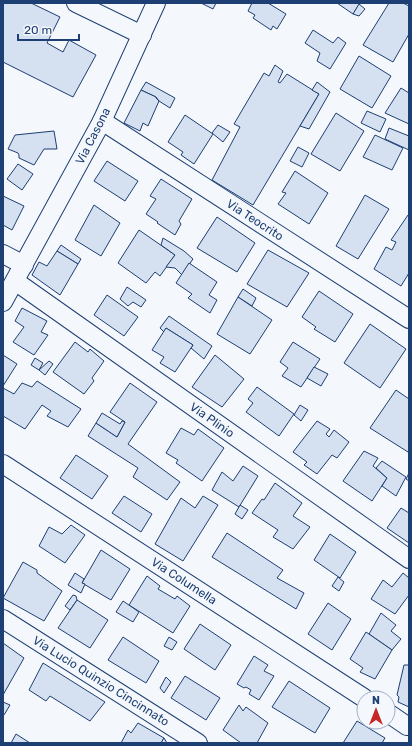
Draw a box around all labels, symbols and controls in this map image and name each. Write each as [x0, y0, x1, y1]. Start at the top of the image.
scale bar [18, 16, 79, 42]
text: 20 m [24, 23, 52, 37]
street label: Via Casona [73, 105, 113, 167]
street label: Via Teocrito [224, 196, 286, 244]
street label: Via Plinio [187, 400, 237, 440]
street label: Via Columella [149, 555, 219, 607]
street label: Via Lucio Quinzio Cincinnato [30, 633, 172, 729]
north arrow [356, 690, 396, 730]
text: N [372, 694, 380, 707]

